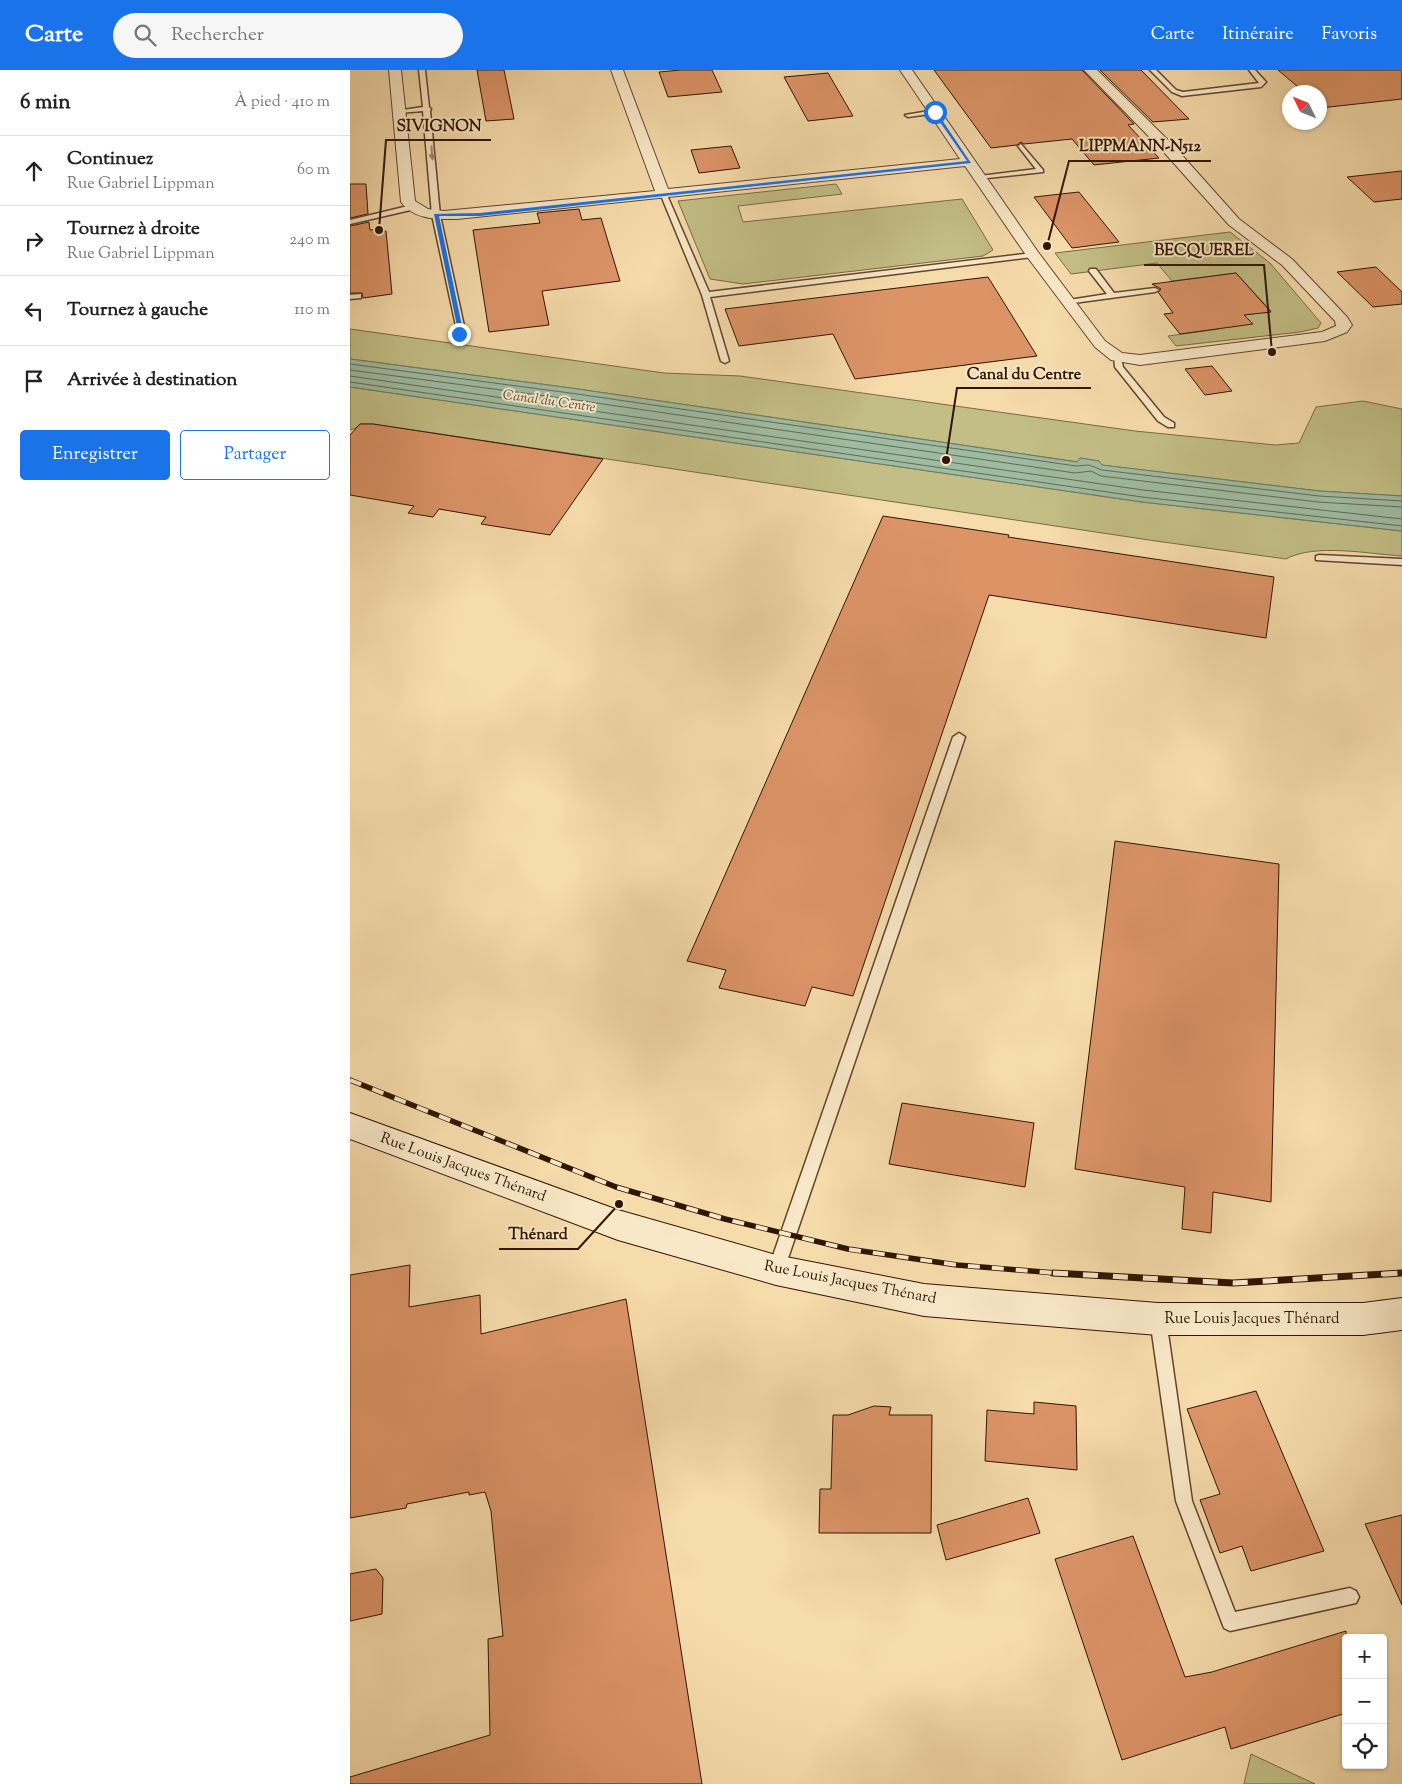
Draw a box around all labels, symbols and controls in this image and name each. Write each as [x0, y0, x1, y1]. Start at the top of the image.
search box [113, 13, 463, 58]
text: Carte [25, 18, 83, 52]
icon: search [131, 21, 159, 49]
text: Rechercher [171, 22, 264, 49]
text: Carte [1151, 22, 1194, 48]
text: Itinéraire [1222, 22, 1294, 48]
text: Favoris [1322, 22, 1377, 48]
north arrow [1282, 85, 1327, 130]
text: 6 min [20, 88, 71, 118]
text: À pied · 410 m [234, 91, 330, 114]
route start [924, 101, 947, 124]
callout: SIVIGNON [386, 109, 491, 140]
text: SIVIGNON [397, 116, 482, 139]
callout: LIPPMANN-N512 [1069, 130, 1211, 161]
text: LIPPMANN-N512 [1079, 136, 1202, 159]
one-way arrow [428, 145, 436, 161]
text: Continuez [67, 146, 153, 173]
icon: ahead [20, 157, 48, 185]
text: 60 m [297, 159, 330, 182]
text: Rue Gabriel Lippman [67, 173, 215, 196]
text: Tournez à droite [67, 216, 200, 243]
icon: right [20, 227, 48, 255]
text: 240 m [289, 229, 330, 252]
callout: BECQUEREL [1144, 234, 1264, 265]
text: BECQUEREL [1154, 240, 1254, 263]
text: Rue Gabriel Lippman [67, 243, 215, 266]
icon: left [20, 297, 48, 325]
text: Tournez à gauche [67, 297, 208, 324]
text: 110 m [294, 299, 330, 322]
route end [448, 323, 471, 346]
callout: Canal du Centre [957, 357, 1091, 388]
text: Canal du Centre [967, 364, 1082, 387]
icon: arrive [20, 367, 48, 395]
text: Arrivée à destination [67, 367, 238, 394]
water label: Canal du Centre [501, 386, 597, 418]
button: Enregistrer [20, 430, 170, 480]
button: Partager [180, 430, 330, 480]
street label: Rue Louis Jacques Thénard [377, 1128, 549, 1208]
callout: Thénard [499, 1218, 578, 1249]
text: Thénard [508, 1224, 569, 1247]
street label: Rue Louis Jacques Thénard [762, 1256, 938, 1310]
street label: Rue Louis Jacques Thénard [1164, 1309, 1340, 1330]
map controls [1342, 1634, 1387, 1769]
button: + [1342, 1634, 1387, 1679]
button: − [1342, 1679, 1387, 1724]
button: locate [1342, 1724, 1387, 1769]

